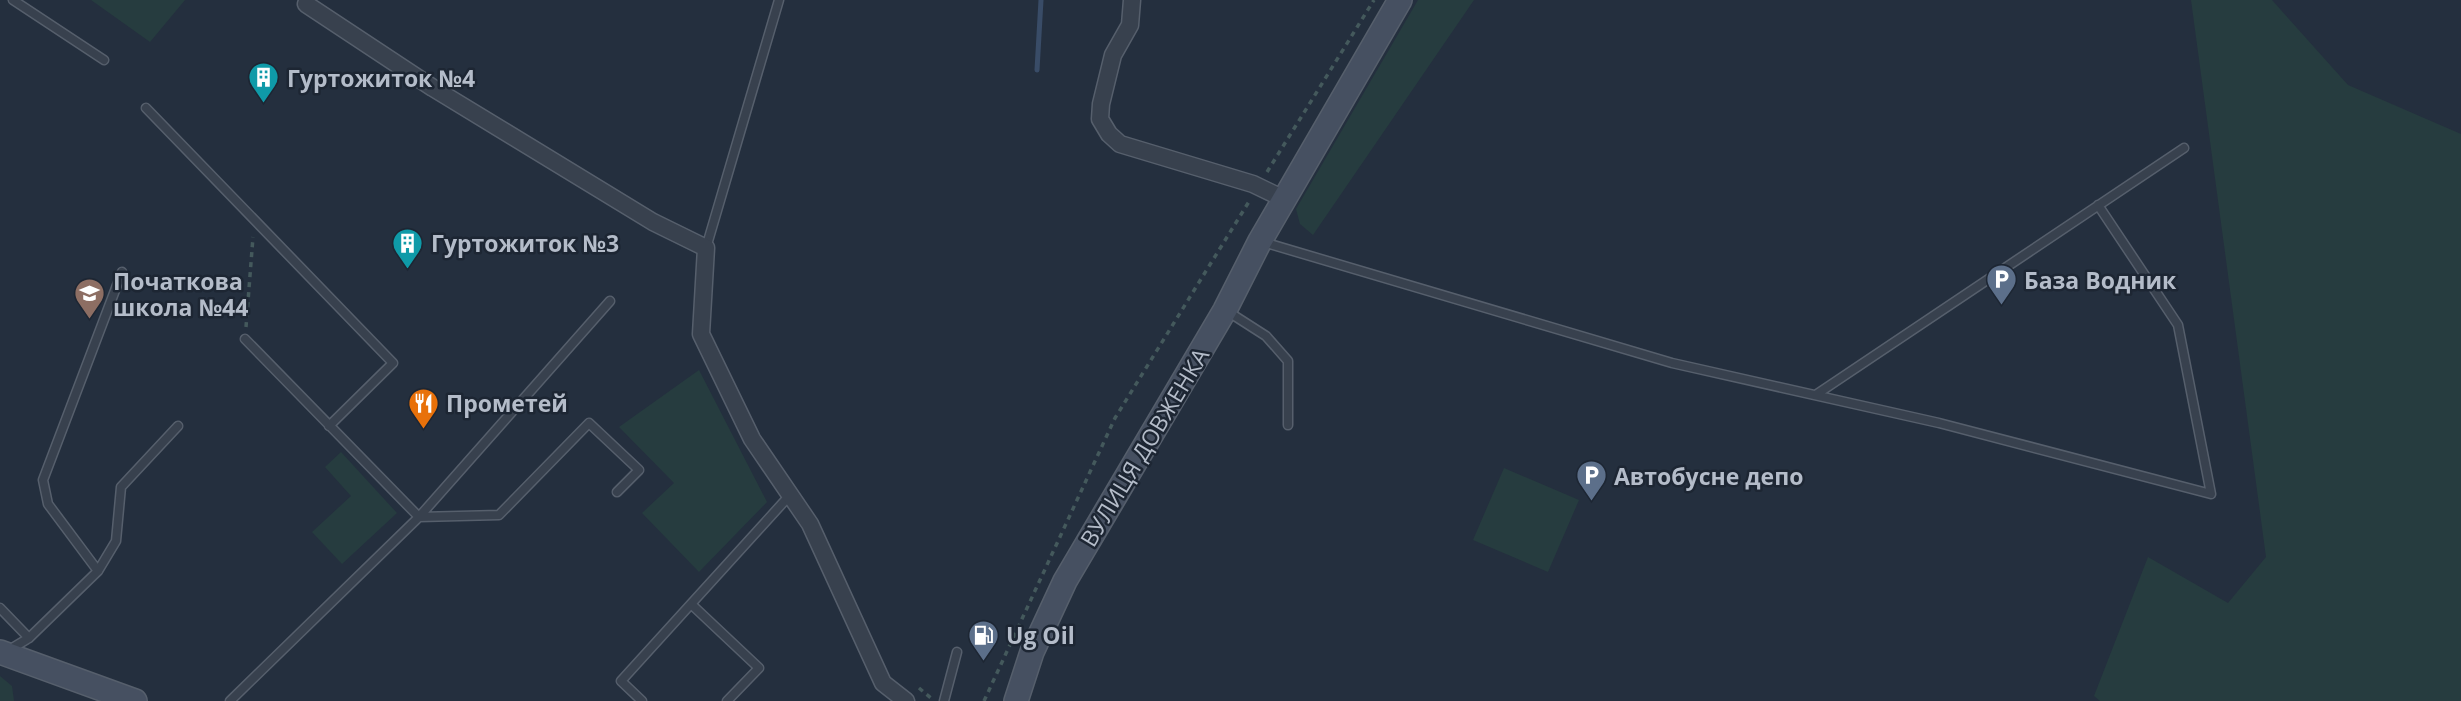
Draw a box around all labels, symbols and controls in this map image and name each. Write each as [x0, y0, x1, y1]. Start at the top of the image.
building icon: Гуртожиток №4 [247, 61, 281, 105]
place label: Гуртожиток №4 [287, 62, 475, 94]
building icon: Гуртожиток №3 [391, 226, 425, 270]
place label: Гуртожиток №3 [431, 227, 619, 259]
parking icon: База Водник [1984, 263, 2018, 307]
place label: База Водник [2024, 264, 2177, 296]
place label: Початкова школа №44 [113, 265, 248, 323]
school or university icon: Початкова школа №44 [73, 277, 107, 321]
street label: ВУЛИЦЯ ДОВЖЕНКА [1072, 341, 1216, 552]
restaurant icon: Прометей [406, 386, 440, 430]
place label: Прометей [446, 387, 568, 419]
parking icon: Автобусне депо [1574, 459, 1608, 503]
place label: Автобусне депо [1614, 460, 1803, 492]
fuel station icon: Ug Oil [966, 618, 1000, 662]
place label: Ug Oil [1006, 619, 1075, 651]

